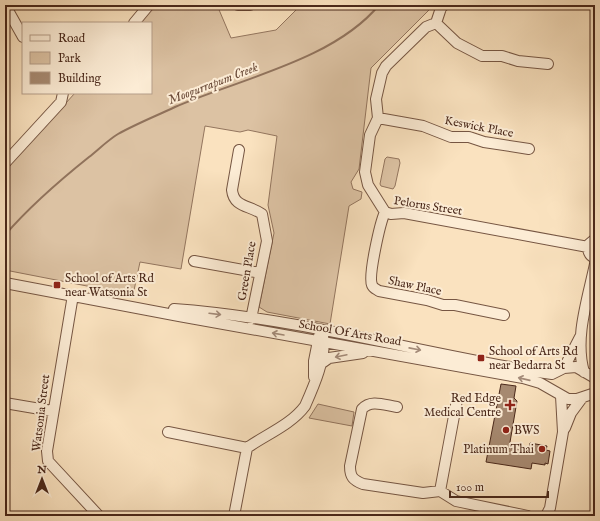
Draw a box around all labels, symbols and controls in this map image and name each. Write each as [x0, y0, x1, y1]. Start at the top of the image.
legend [22, 22, 152, 94]
text: Road [58, 31, 86, 46]
text: Park [58, 51, 81, 66]
water label: Moogurrapum Creek [166, 59, 261, 110]
text: Building [58, 71, 102, 86]
street label: Keswick Place [443, 113, 515, 141]
street label: Pelorus Street [393, 193, 463, 219]
street label: Green Place [234, 240, 260, 302]
place label: School of Arts Rd near Watsonia St [65, 271, 154, 300]
street label: Shaw Place [387, 273, 444, 299]
marker: School of Arts Rd near Watsonia St [52, 280, 62, 290]
one-way arrow [208, 310, 221, 318]
street label: School Of Arts Road [298, 317, 403, 350]
one-way arrow [272, 330, 285, 338]
place label: School of Arts Rd near Bedarra St [489, 344, 578, 373]
one-way arrow [408, 345, 421, 353]
one-way arrow [335, 352, 348, 360]
marker: School of Arts Rd near Bedarra St [476, 353, 486, 363]
street label: Watsonia Street [29, 373, 53, 453]
one-way arrow [518, 374, 531, 382]
place label: Red Edge Medical Centre [424, 391, 501, 420]
marker: Red Edge Medical Centre [504, 399, 516, 411]
place label: BWS [514, 423, 539, 438]
marker: BWS [501, 425, 511, 435]
place label: Platinum Thai [463, 442, 534, 457]
marker: Platinum Thai [537, 444, 547, 454]
north arrow [22, 459, 62, 499]
text: N [36, 463, 47, 477]
scale bar [450, 473, 548, 499]
text: 100 m [456, 480, 484, 495]

